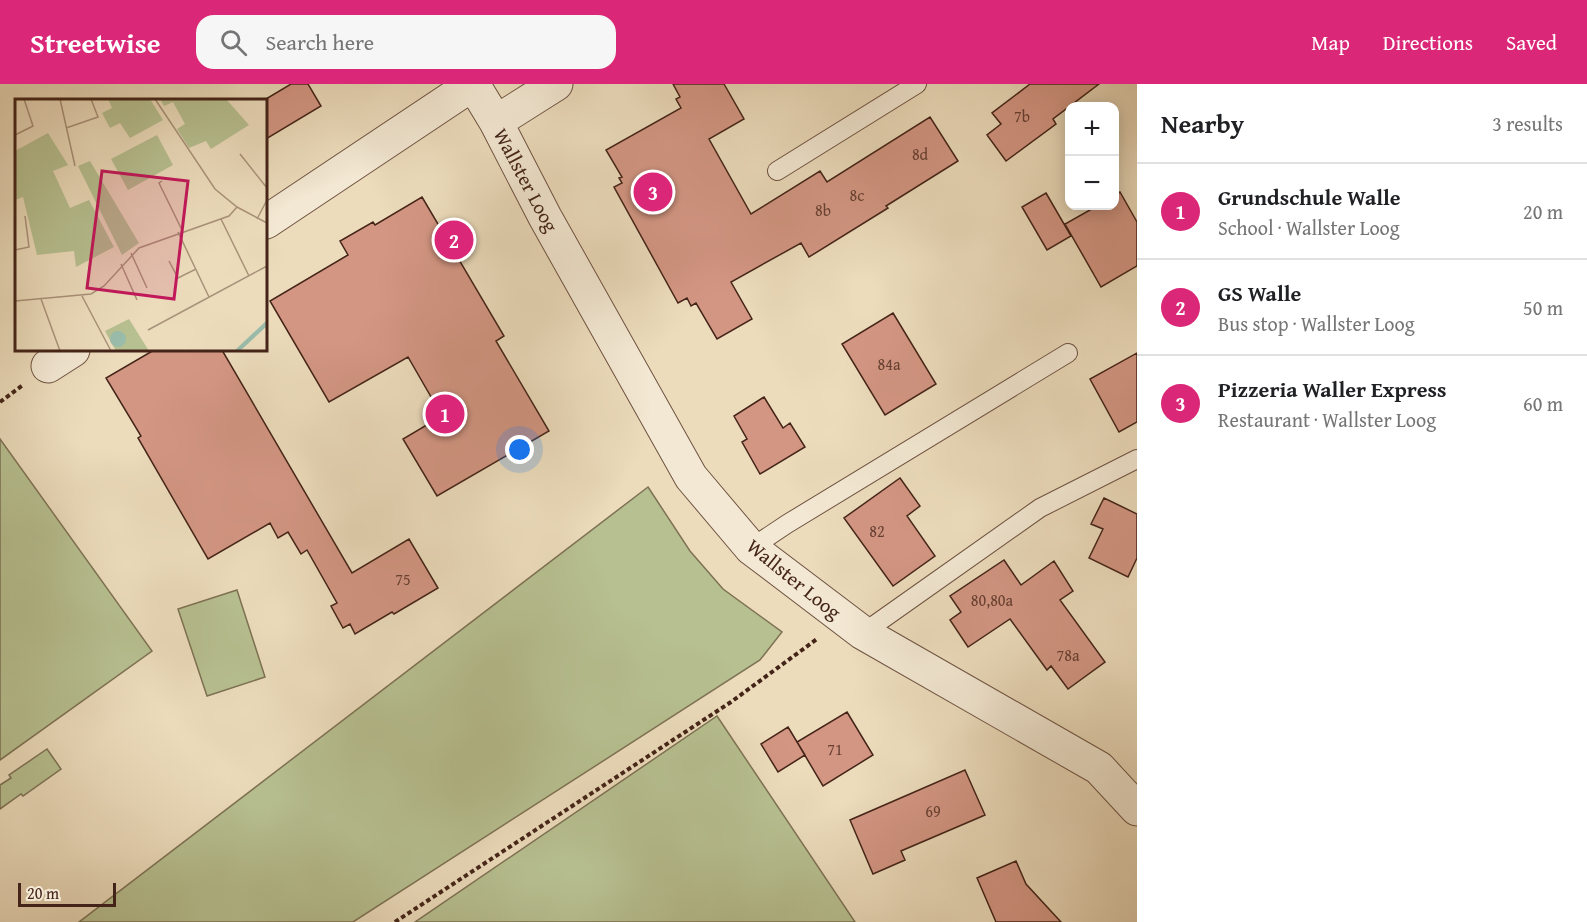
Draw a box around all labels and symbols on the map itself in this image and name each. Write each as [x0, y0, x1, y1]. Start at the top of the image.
inset map [15, 99, 267, 351]
house number: 7b [1014, 104, 1030, 128]
street label: Wallster Loog [487, 123, 566, 237]
house number: 8d [912, 142, 929, 166]
pin: 3 [634, 170, 672, 214]
house number: 8c [850, 183, 864, 207]
house number: 8b [815, 198, 831, 222]
pin: 2 [434, 218, 474, 262]
house number: 84a [878, 352, 901, 376]
pin: 1 [426, 392, 464, 436]
your location [505, 435, 534, 464]
house number: 82 [869, 519, 885, 543]
street label: Wallster Loog [741, 531, 848, 626]
house number: 75 [395, 567, 411, 591]
house number: 80,80a [971, 588, 1014, 612]
house number: 78a [1057, 643, 1080, 667]
house number: 71 [827, 737, 843, 761]
house number: 69 [925, 799, 941, 823]
scale bar [18, 880, 116, 908]

